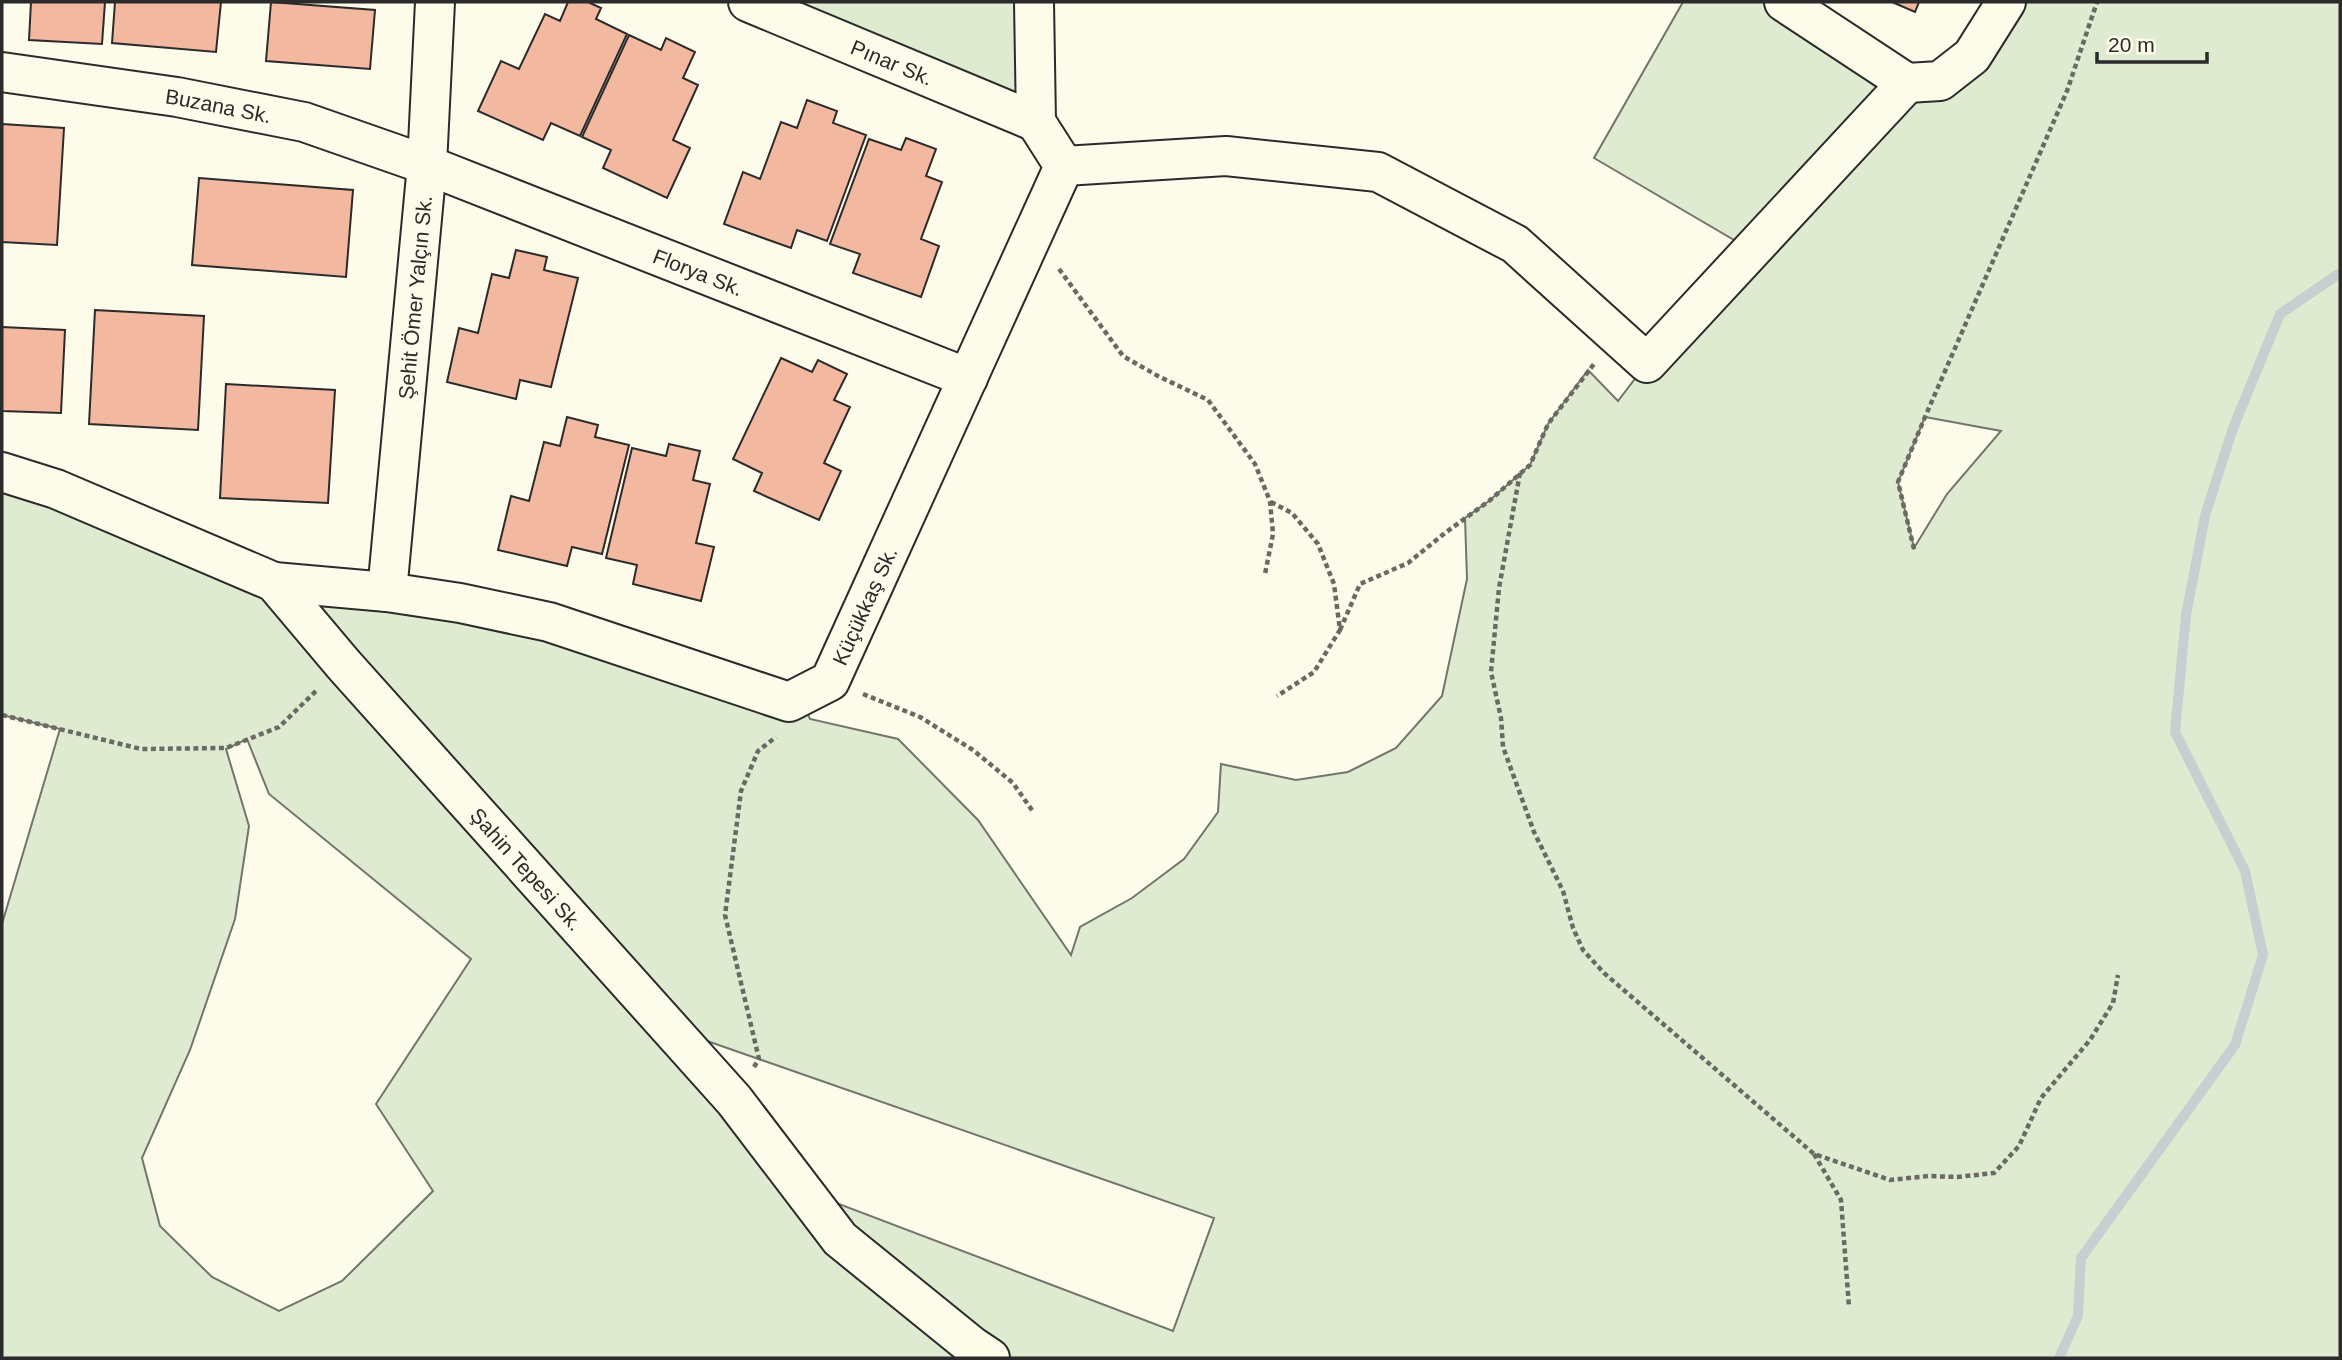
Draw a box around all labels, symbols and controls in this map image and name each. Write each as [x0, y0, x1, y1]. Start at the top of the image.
scale bar [2097, 21, 2207, 65]
text: 20 m [2108, 33, 2155, 56]
street label: Pınar Sk. [848, 35, 936, 89]
street label: Buzana Sk. [164, 84, 273, 127]
street label: Şehit Ömer Yalçın Sk. [394, 194, 436, 400]
street label: Florya Sk. [650, 244, 746, 300]
street label: Küçükkaş Sk. [827, 543, 901, 668]
street label: Şahin Tepesi Sk. [466, 803, 587, 935]

